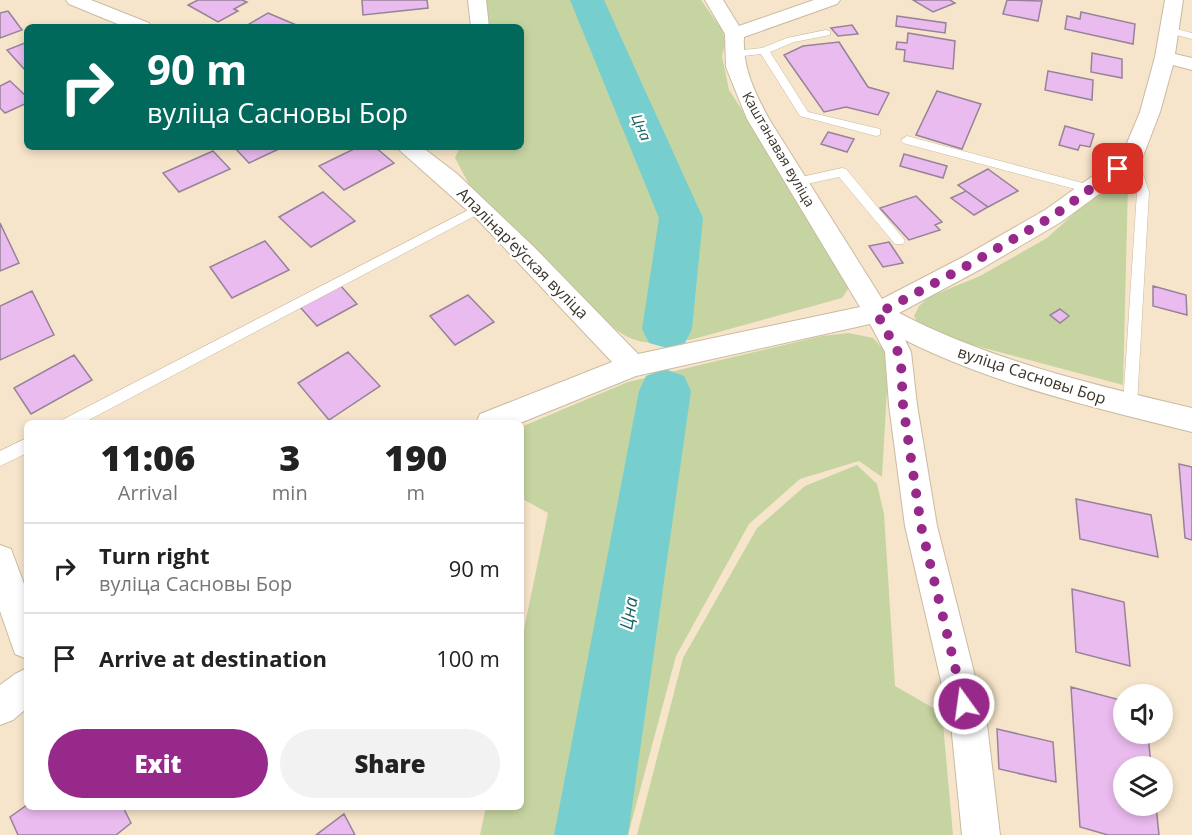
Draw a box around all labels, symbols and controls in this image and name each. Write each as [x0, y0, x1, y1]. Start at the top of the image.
text: 90 m [147, 40, 247, 97]
icon: right [48, 48, 126, 126]
street label: Каштанавая вуліца [738, 88, 820, 210]
text: вуліца Сасновы Бор [147, 94, 408, 131]
water label: Цна [627, 110, 657, 144]
pin [1092, 143, 1143, 194]
icon: arrive [1101, 152, 1134, 185]
street label: Апалінарʼеўская вуліца [452, 182, 594, 324]
street label: вуліца Сасновы Бор [955, 341, 1109, 409]
text: 11:06 [101, 433, 195, 482]
text: 3 [279, 433, 300, 482]
text: 190 [384, 433, 447, 482]
text: Arrival [118, 479, 178, 506]
text: min [272, 479, 308, 506]
text: m [407, 479, 425, 506]
text: Turn right [99, 540, 210, 570]
icon: right [48, 552, 81, 585]
text: 90 m [449, 553, 500, 583]
text: вуліца Сасновы Бор [99, 570, 292, 597]
water label: Цна [613, 595, 643, 631]
icon: arrive [48, 642, 81, 675]
text: Arrive at destination [99, 643, 327, 673]
text: 100 m [436, 643, 500, 673]
position arrow [932, 672, 996, 736]
map controls [1113, 684, 1173, 816]
button: sound [1113, 684, 1173, 744]
button: Exit [48, 729, 268, 798]
button: Share [280, 729, 500, 798]
button: layers [1113, 756, 1173, 816]

